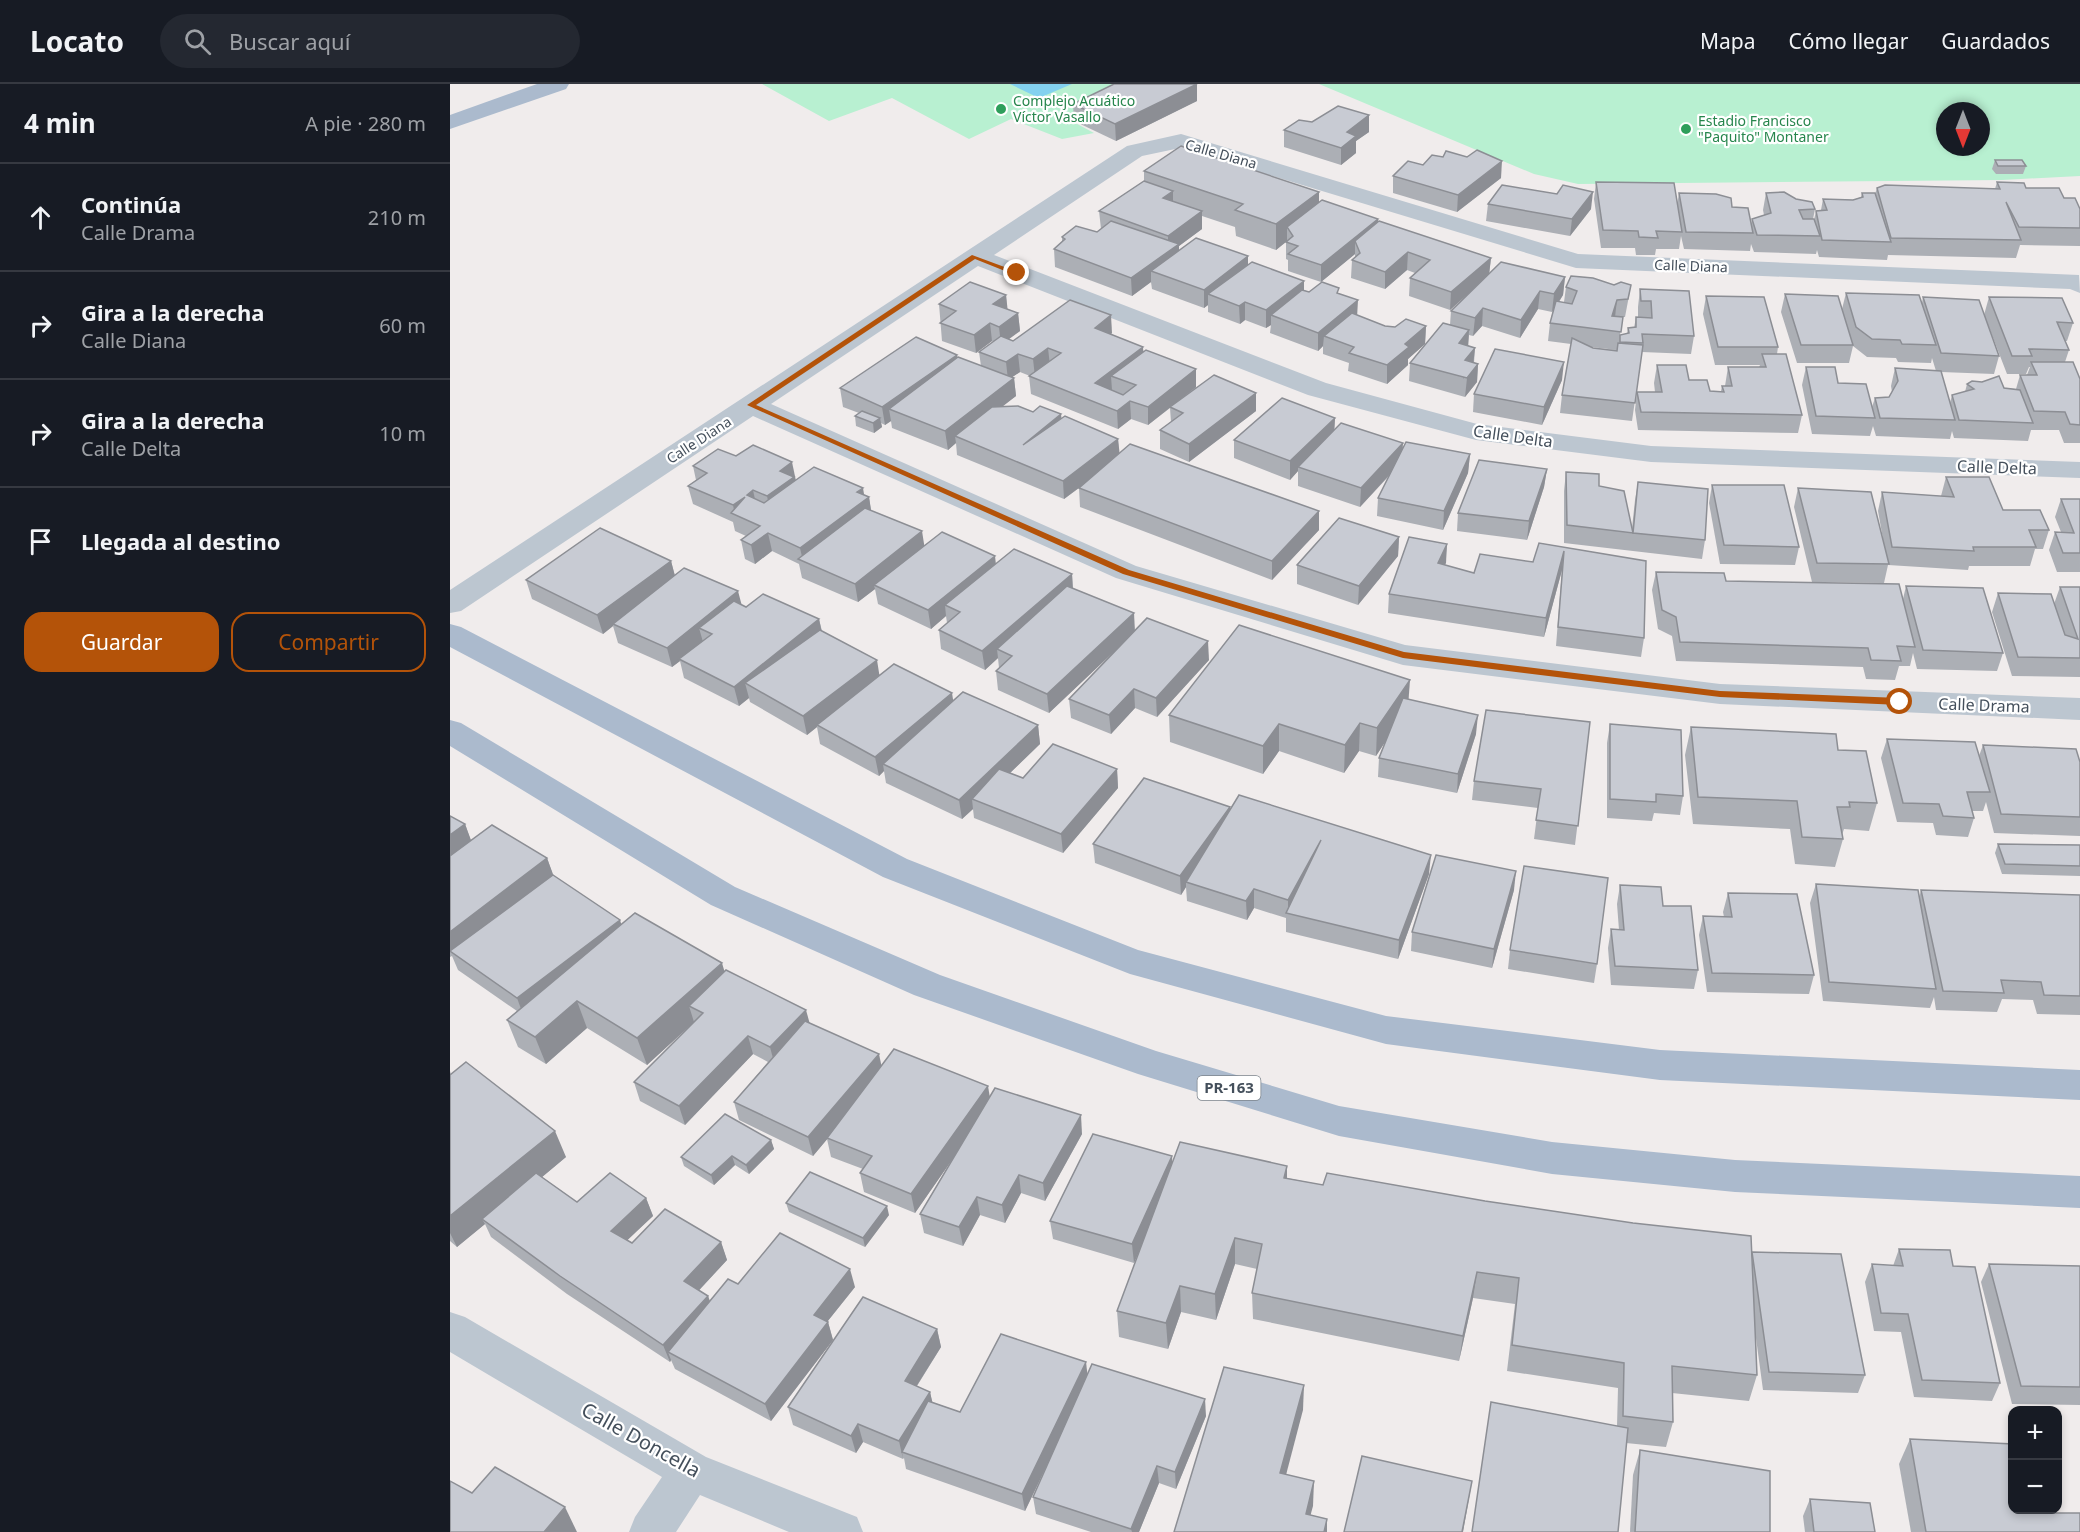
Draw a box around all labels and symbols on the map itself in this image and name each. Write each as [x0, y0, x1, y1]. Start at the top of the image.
place label: Complejo Acuático Víctor Vasallo [1013, 91, 1135, 126]
marker: Complejo Acuático Víctor Vasallo [994, 102, 1008, 116]
north arrow [1936, 102, 1990, 156]
place label: Estadio Francisco "Paquito" Montaner [1698, 111, 1829, 146]
marker: Estadio Francisco "Paquito" Montaner [1679, 122, 1693, 136]
street label: Calle Diana [1183, 134, 1259, 173]
street label: Calle Diana [1654, 255, 1728, 276]
route end [1003, 259, 1029, 285]
street label: Calle Diana [663, 412, 735, 468]
street label: Calle Delta [1472, 420, 1554, 452]
street label: Calle Delta [1957, 455, 2037, 479]
route start [1886, 688, 1912, 714]
street label: Calle Drama [1938, 692, 2030, 718]
road number: PR-163 [1198, 1076, 1260, 1100]
street label: Calle Doncella [577, 1396, 706, 1483]

